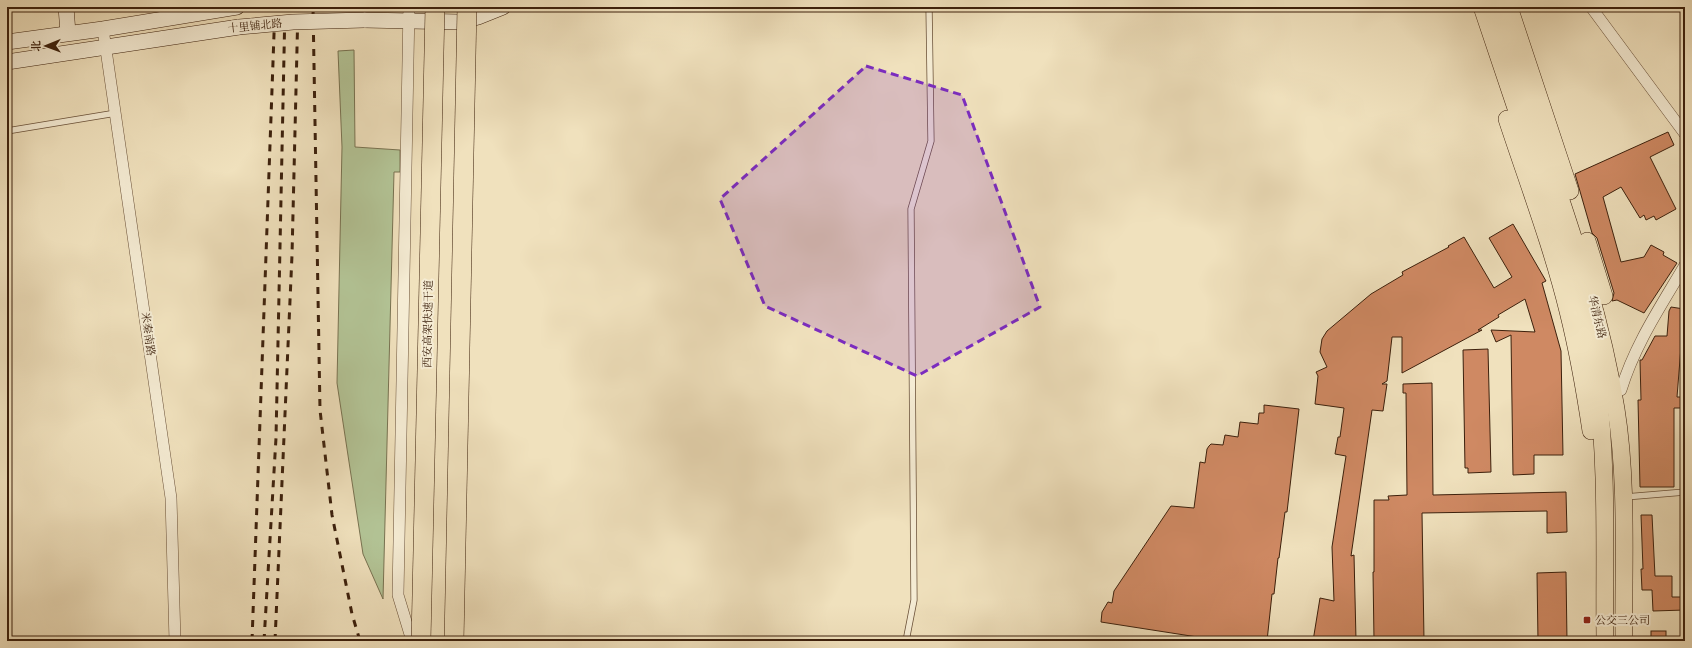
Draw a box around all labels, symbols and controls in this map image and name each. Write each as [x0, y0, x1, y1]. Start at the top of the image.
street label: 十里铺北路 [227, 16, 283, 36]
north arrow [26, 26, 66, 66]
text: 北 [29, 41, 44, 52]
street label: 西安高架快速干道 [420, 280, 436, 368]
street label: 华清东路 [1584, 294, 1610, 340]
street label: 米秦南路 [138, 311, 158, 357]
place label: 公交三公司 [1595, 613, 1650, 628]
marker: 公交三公司 [1582, 615, 1592, 625]

